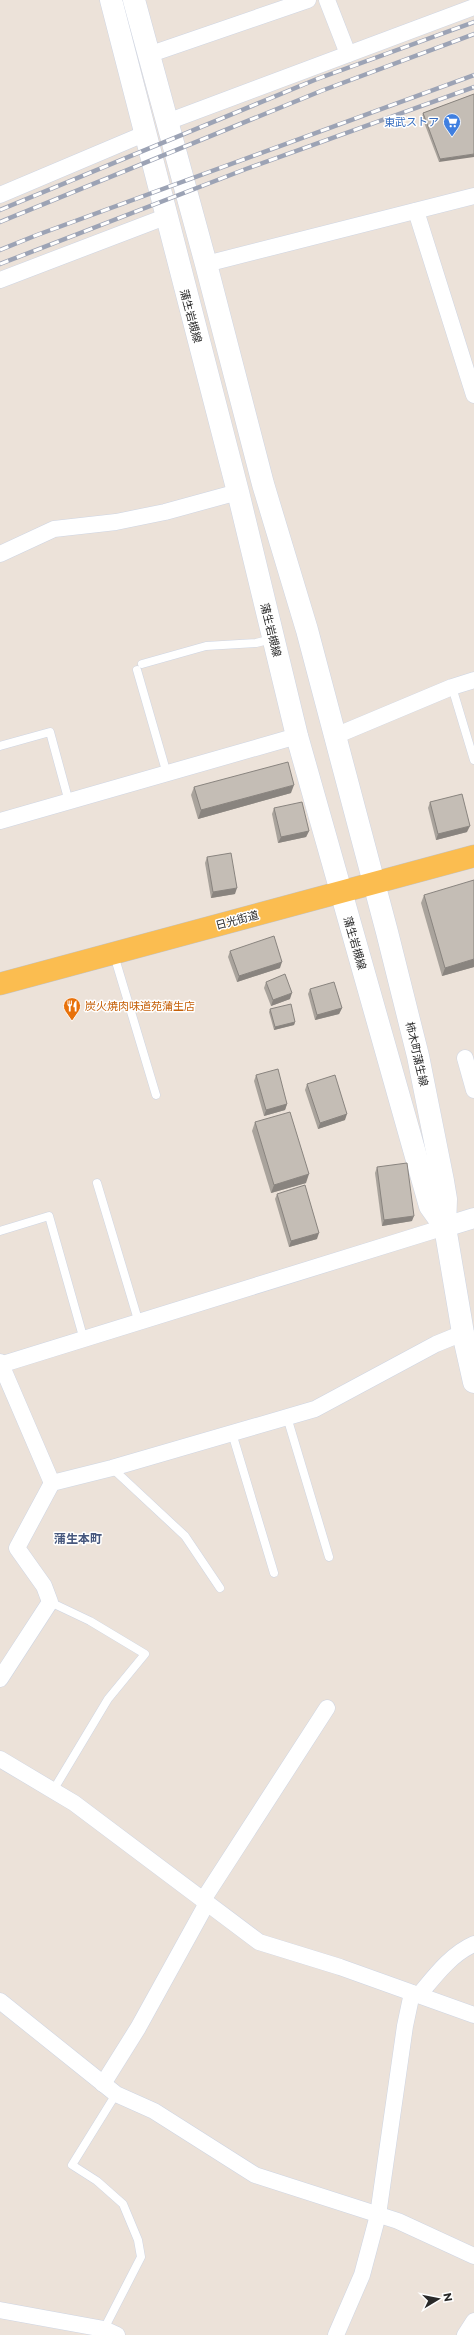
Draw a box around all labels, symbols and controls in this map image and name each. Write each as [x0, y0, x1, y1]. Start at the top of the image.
supermarket icon: 東武ストア [442, 112, 462, 137]
place label: 東武ストア [384, 115, 439, 129]
street label: 蒲生岩槻線 [177, 288, 205, 344]
street label: 蒲生岩槻線 [258, 602, 284, 658]
street label: 日光街道 [214, 908, 260, 932]
street label: 蒲生岩槻線 [341, 915, 369, 971]
restaurant icon: 炭火焼肉味道苑蒲生店 [62, 996, 82, 1021]
place label: 炭火焼肉味道苑蒲生店 [85, 999, 195, 1013]
street label: 柿木町蒲生線 [403, 1020, 431, 1088]
district label: 蒲生本町 [54, 1531, 102, 1546]
north arrow [418, 2279, 458, 2319]
text: N [440, 2292, 456, 2303]

